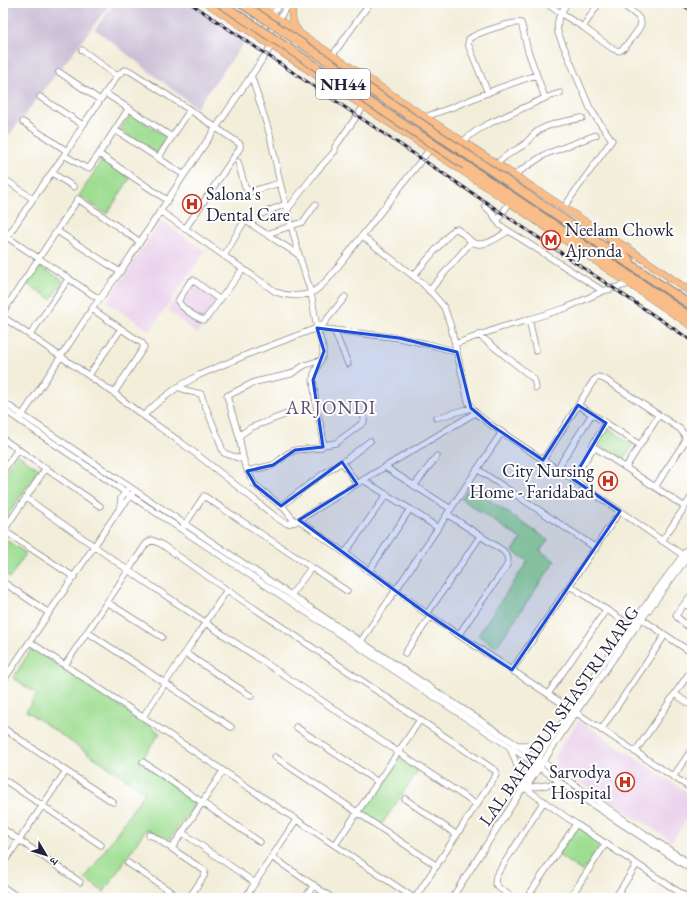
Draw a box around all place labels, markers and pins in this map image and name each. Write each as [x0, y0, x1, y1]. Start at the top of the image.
place label: Salona's Dental Care [206, 182, 290, 226]
hospital icon: Salona's Dental Care [181, 193, 203, 215]
place label: Neelam Chowk Ajronda [564, 218, 674, 262]
metro station icon: Neelam Chowk Ajronda [540, 229, 562, 251]
place label: City Nursing Home - Faridabad [470, 459, 595, 503]
hospital icon: City Nursing Home - Faridabad [597, 470, 619, 492]
place label: Sarvodya Hospital [549, 760, 612, 804]
hospital icon: Sarvodya Hospital [614, 771, 636, 793]

